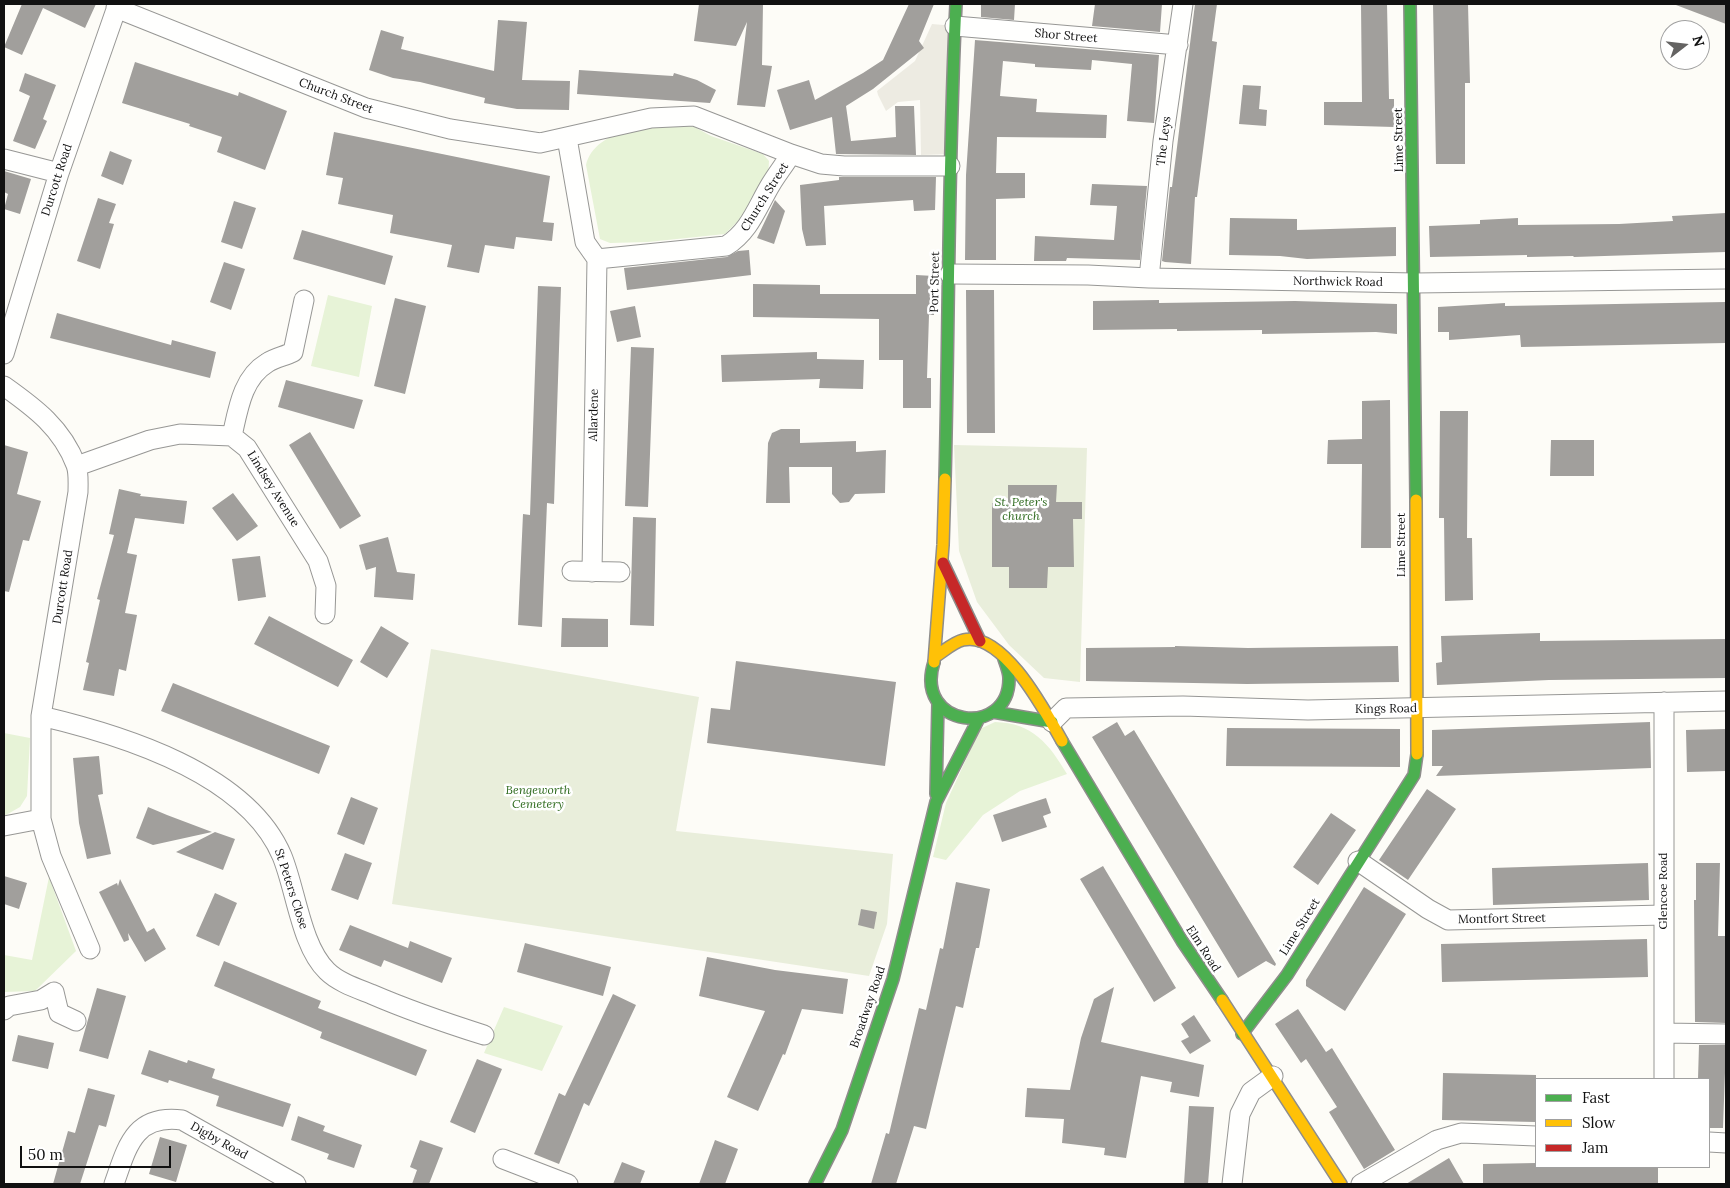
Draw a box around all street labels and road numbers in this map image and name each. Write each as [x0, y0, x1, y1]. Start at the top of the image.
street label: Shor Street [1034, 26, 1098, 46]
street label: Church Street [297, 75, 375, 117]
street label: Lime Street [1391, 108, 1407, 172]
street label: The Leys [1154, 115, 1174, 167]
street label: Durcott Road [39, 142, 75, 218]
street label: Church Street [738, 160, 792, 234]
street label: Port Street [927, 251, 943, 313]
street label: Northwick Road [1293, 274, 1383, 290]
street label: Allardene [586, 388, 602, 442]
street label: Lindsey Avenue [244, 448, 302, 530]
street label: Lime Street [1395, 513, 1409, 577]
street label: Durcott Road [50, 549, 76, 625]
street label: Kings Road [1355, 701, 1417, 717]
street label: St Peters Close [271, 847, 311, 931]
street label: Glencoe Road [1657, 852, 1671, 930]
street label: Lime Street [1277, 896, 1323, 958]
street label: Montfort Street [1458, 911, 1546, 927]
street label: Elm Road [1183, 923, 1223, 975]
street label: Broadway Road [847, 964, 889, 1050]
street label: Digby Road [188, 1119, 250, 1163]

